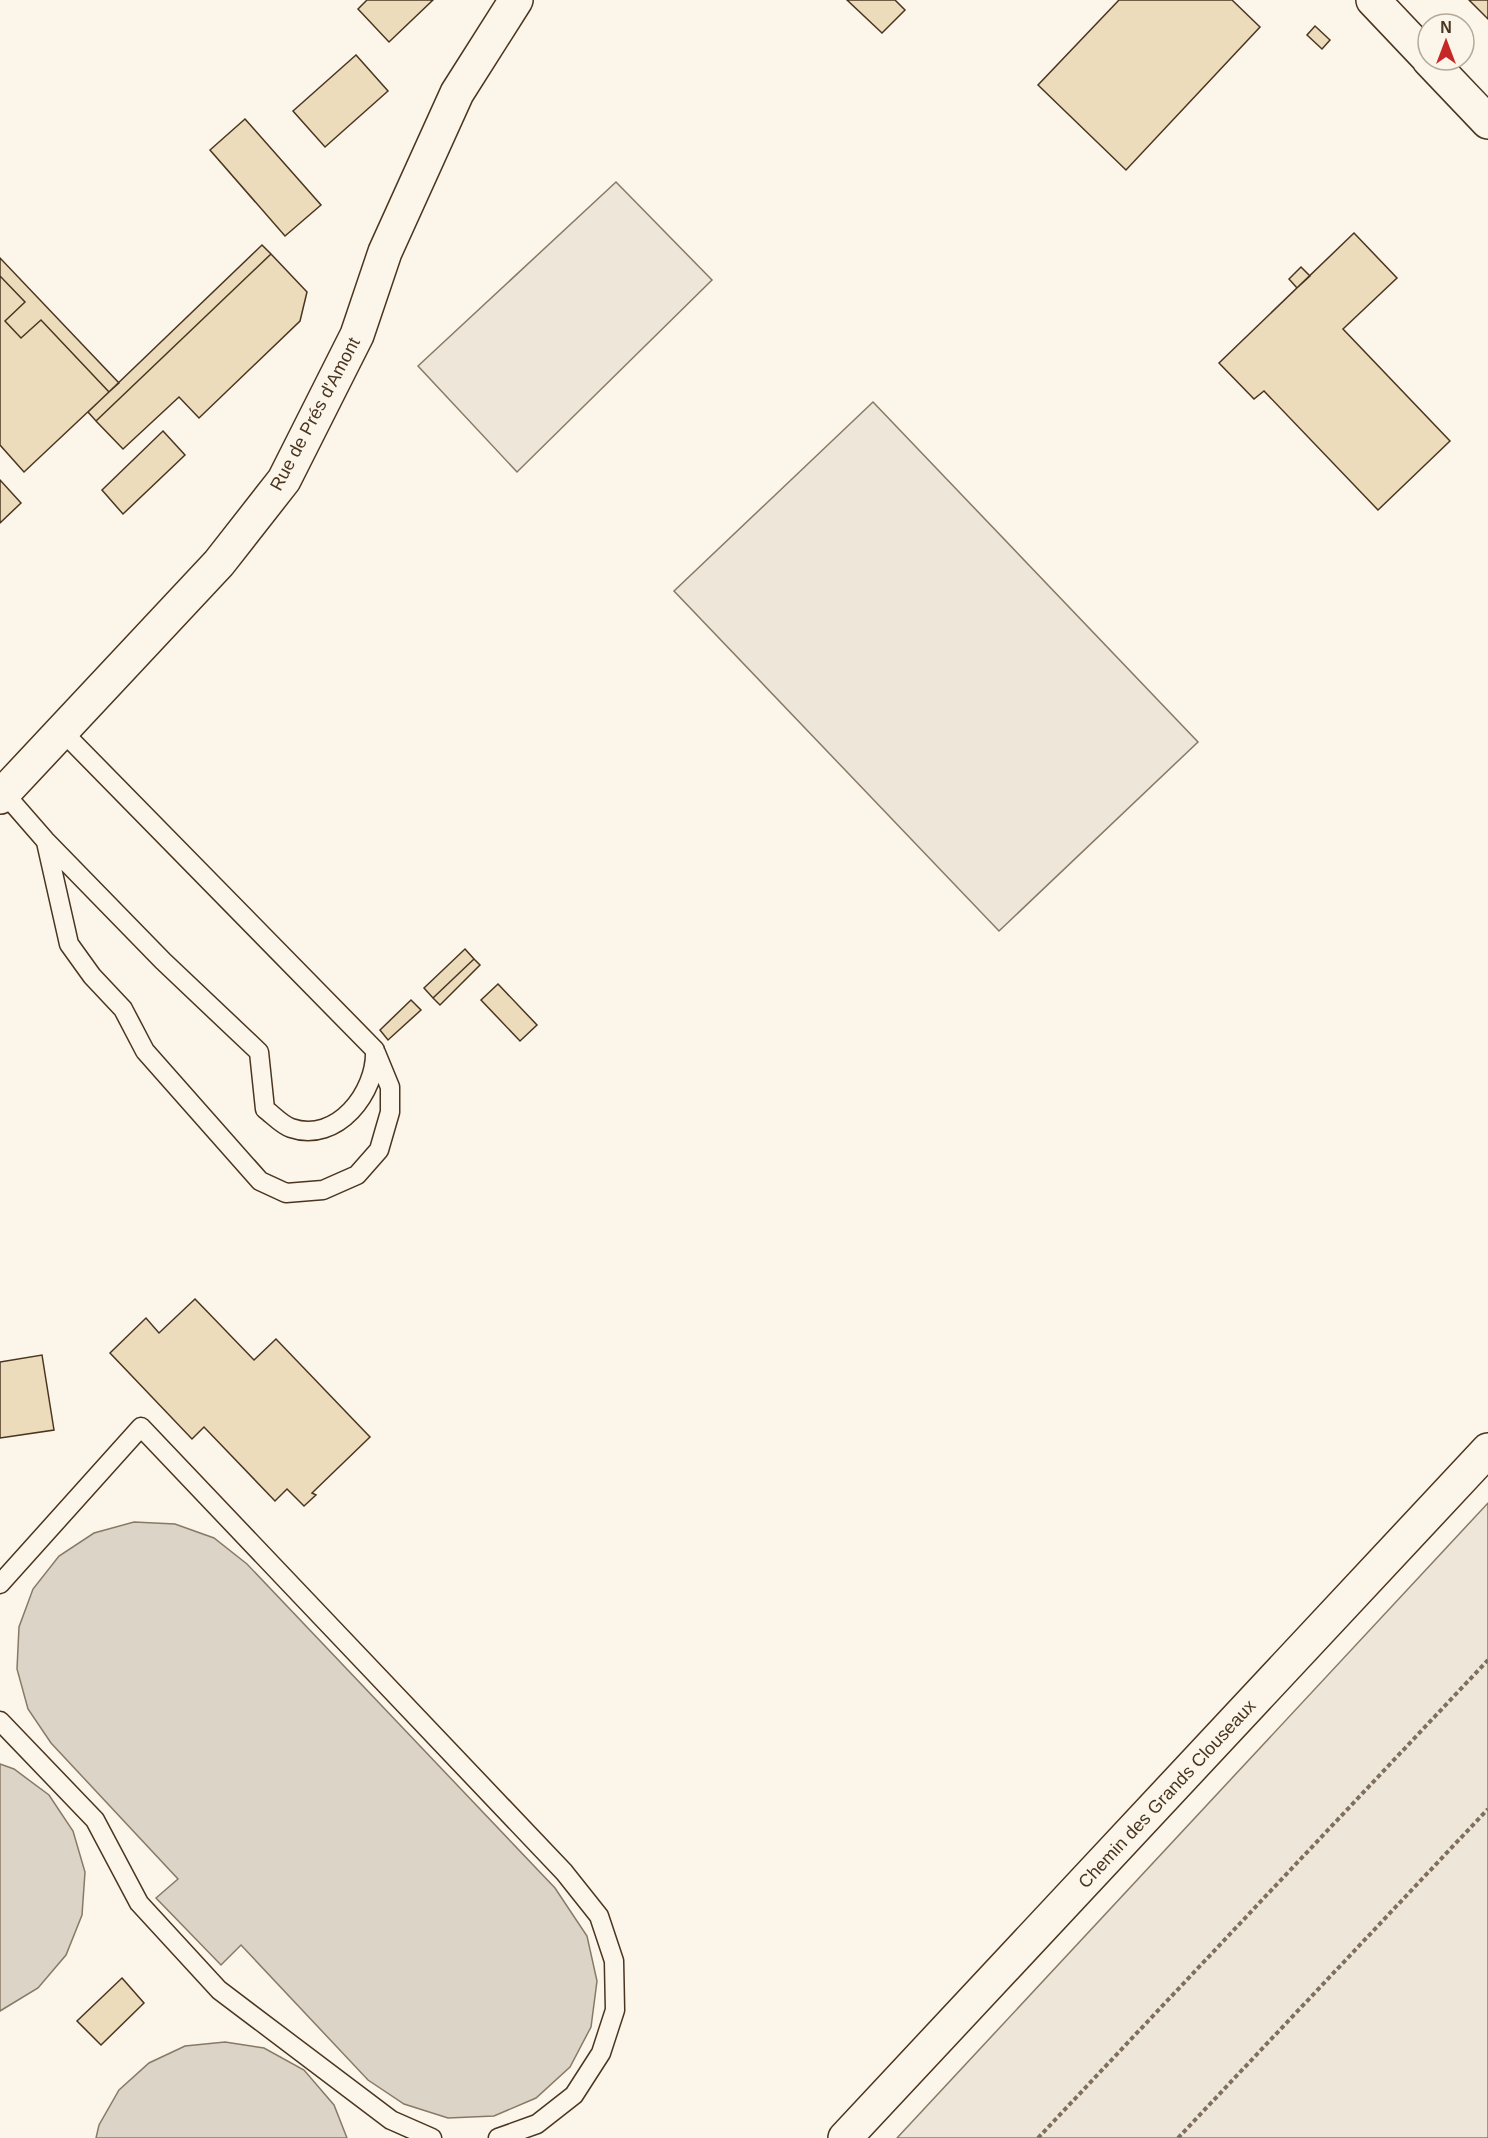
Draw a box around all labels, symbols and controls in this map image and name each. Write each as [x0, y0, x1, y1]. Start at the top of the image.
north arrow [1416, 12, 1476, 72]
text: N [1440, 19, 1452, 36]
street label: Rue de Prés d'Amont [266, 334, 364, 494]
street label: Chemin des Grands Clouseaux [1074, 1696, 1260, 1892]

